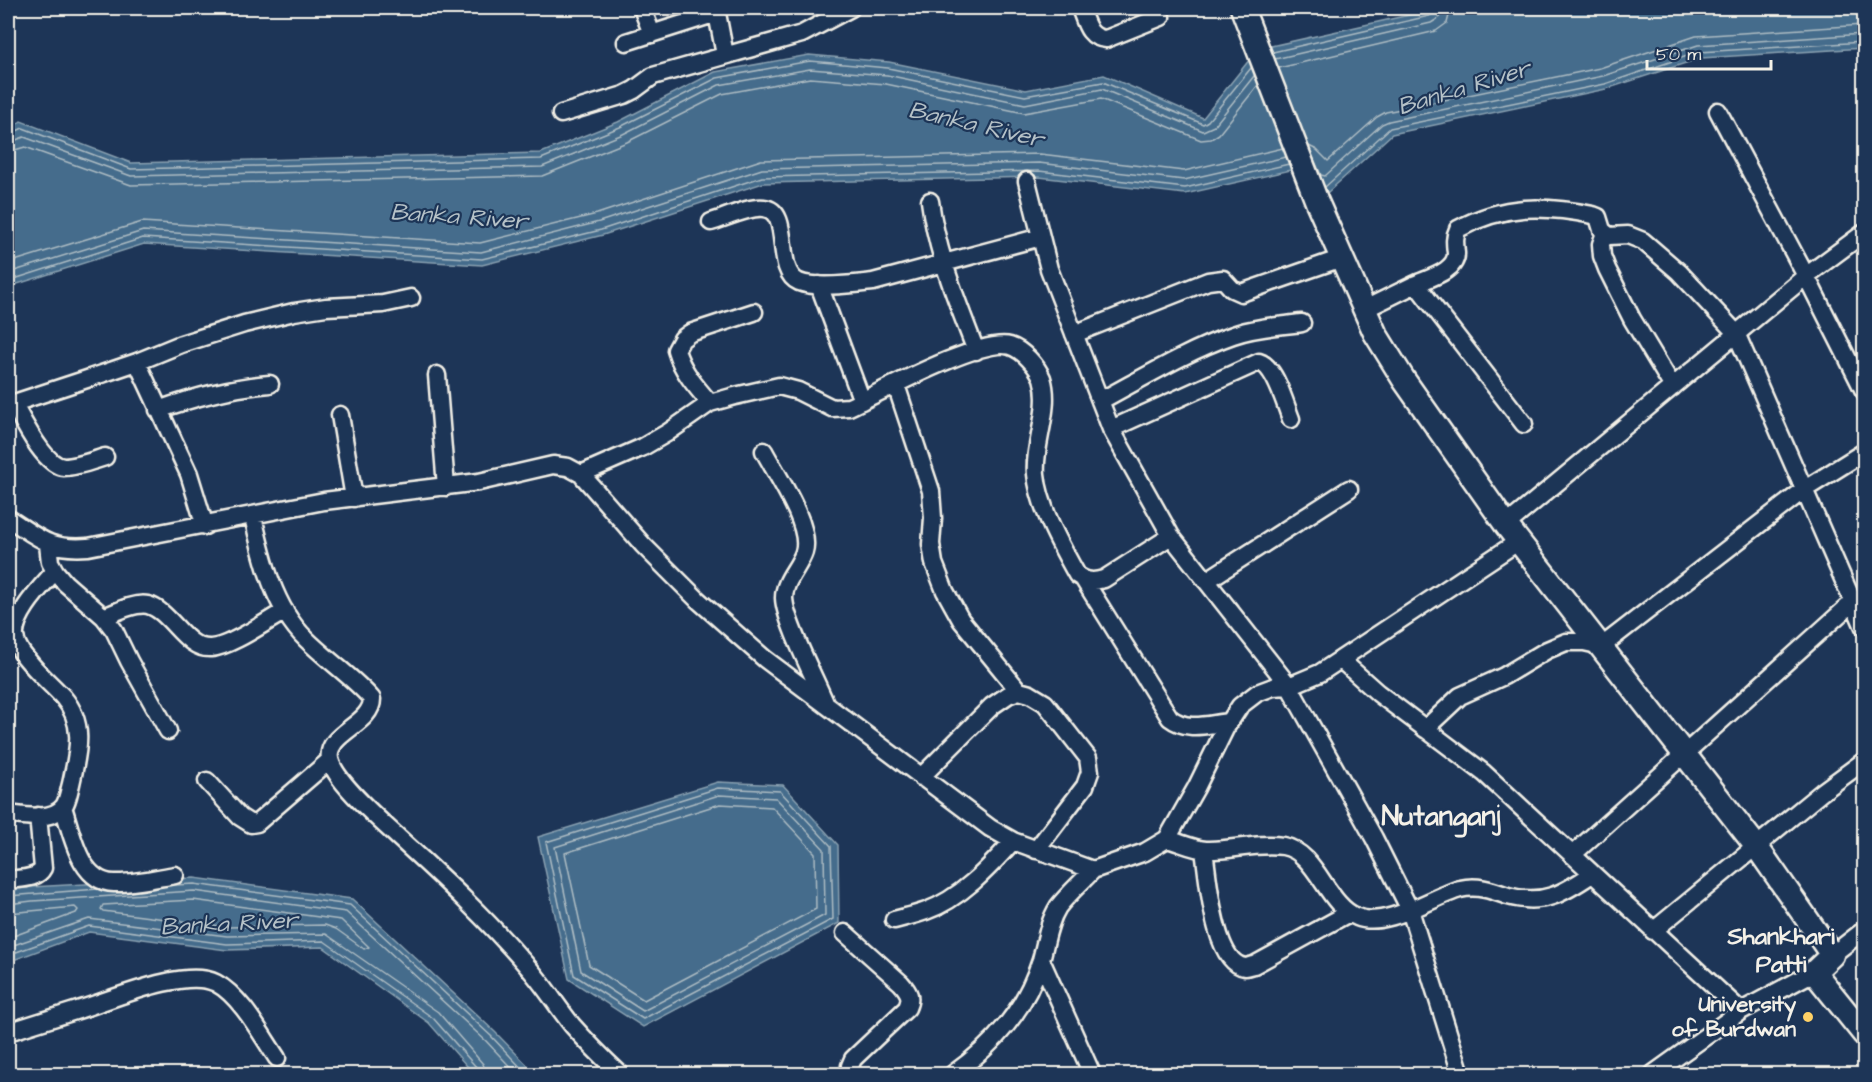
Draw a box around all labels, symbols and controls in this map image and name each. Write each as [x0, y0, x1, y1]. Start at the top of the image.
scale bar [1647, 33, 1772, 71]
text: 50 m [1656, 42, 1701, 67]
water label: Banka River [1393, 51, 1537, 124]
water label: Banka River [905, 93, 1049, 158]
water label: Banka River [389, 195, 531, 239]
district label: Nutanganj [1382, 797, 1502, 838]
water label: Banka River [160, 903, 301, 945]
district label: Shankhari Patti [1726, 920, 1835, 982]
place label: University of Burdwan [1672, 989, 1797, 1045]
marker: University of Burdwan [1801, 1010, 1815, 1024]

